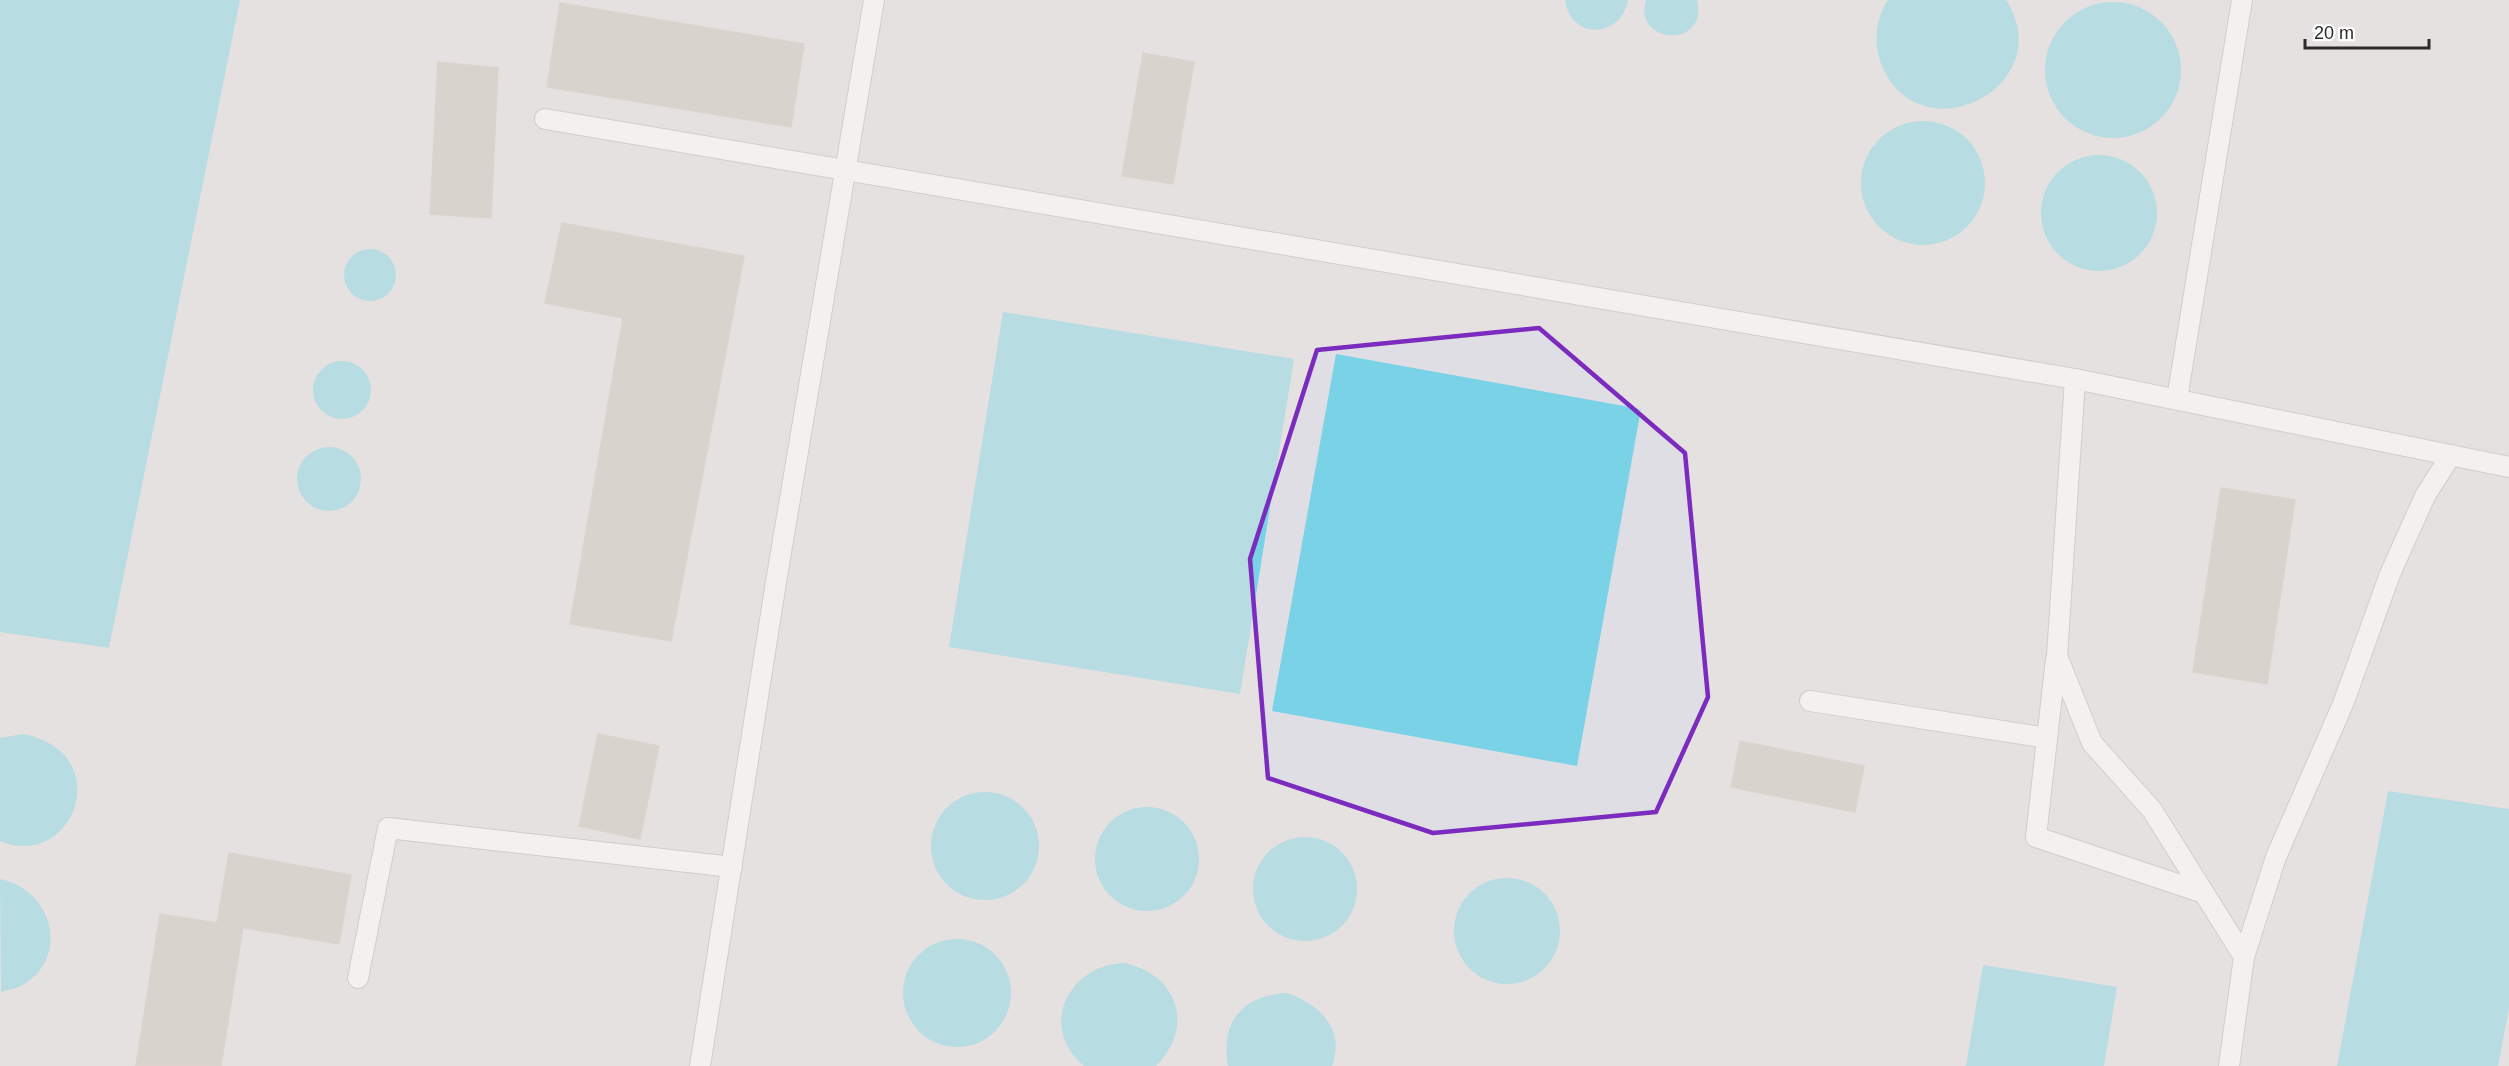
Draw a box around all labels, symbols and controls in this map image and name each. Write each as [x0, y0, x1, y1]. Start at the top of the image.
scale bar [2305, 12, 2430, 50]
text: 20 m [2314, 23, 2354, 43]

